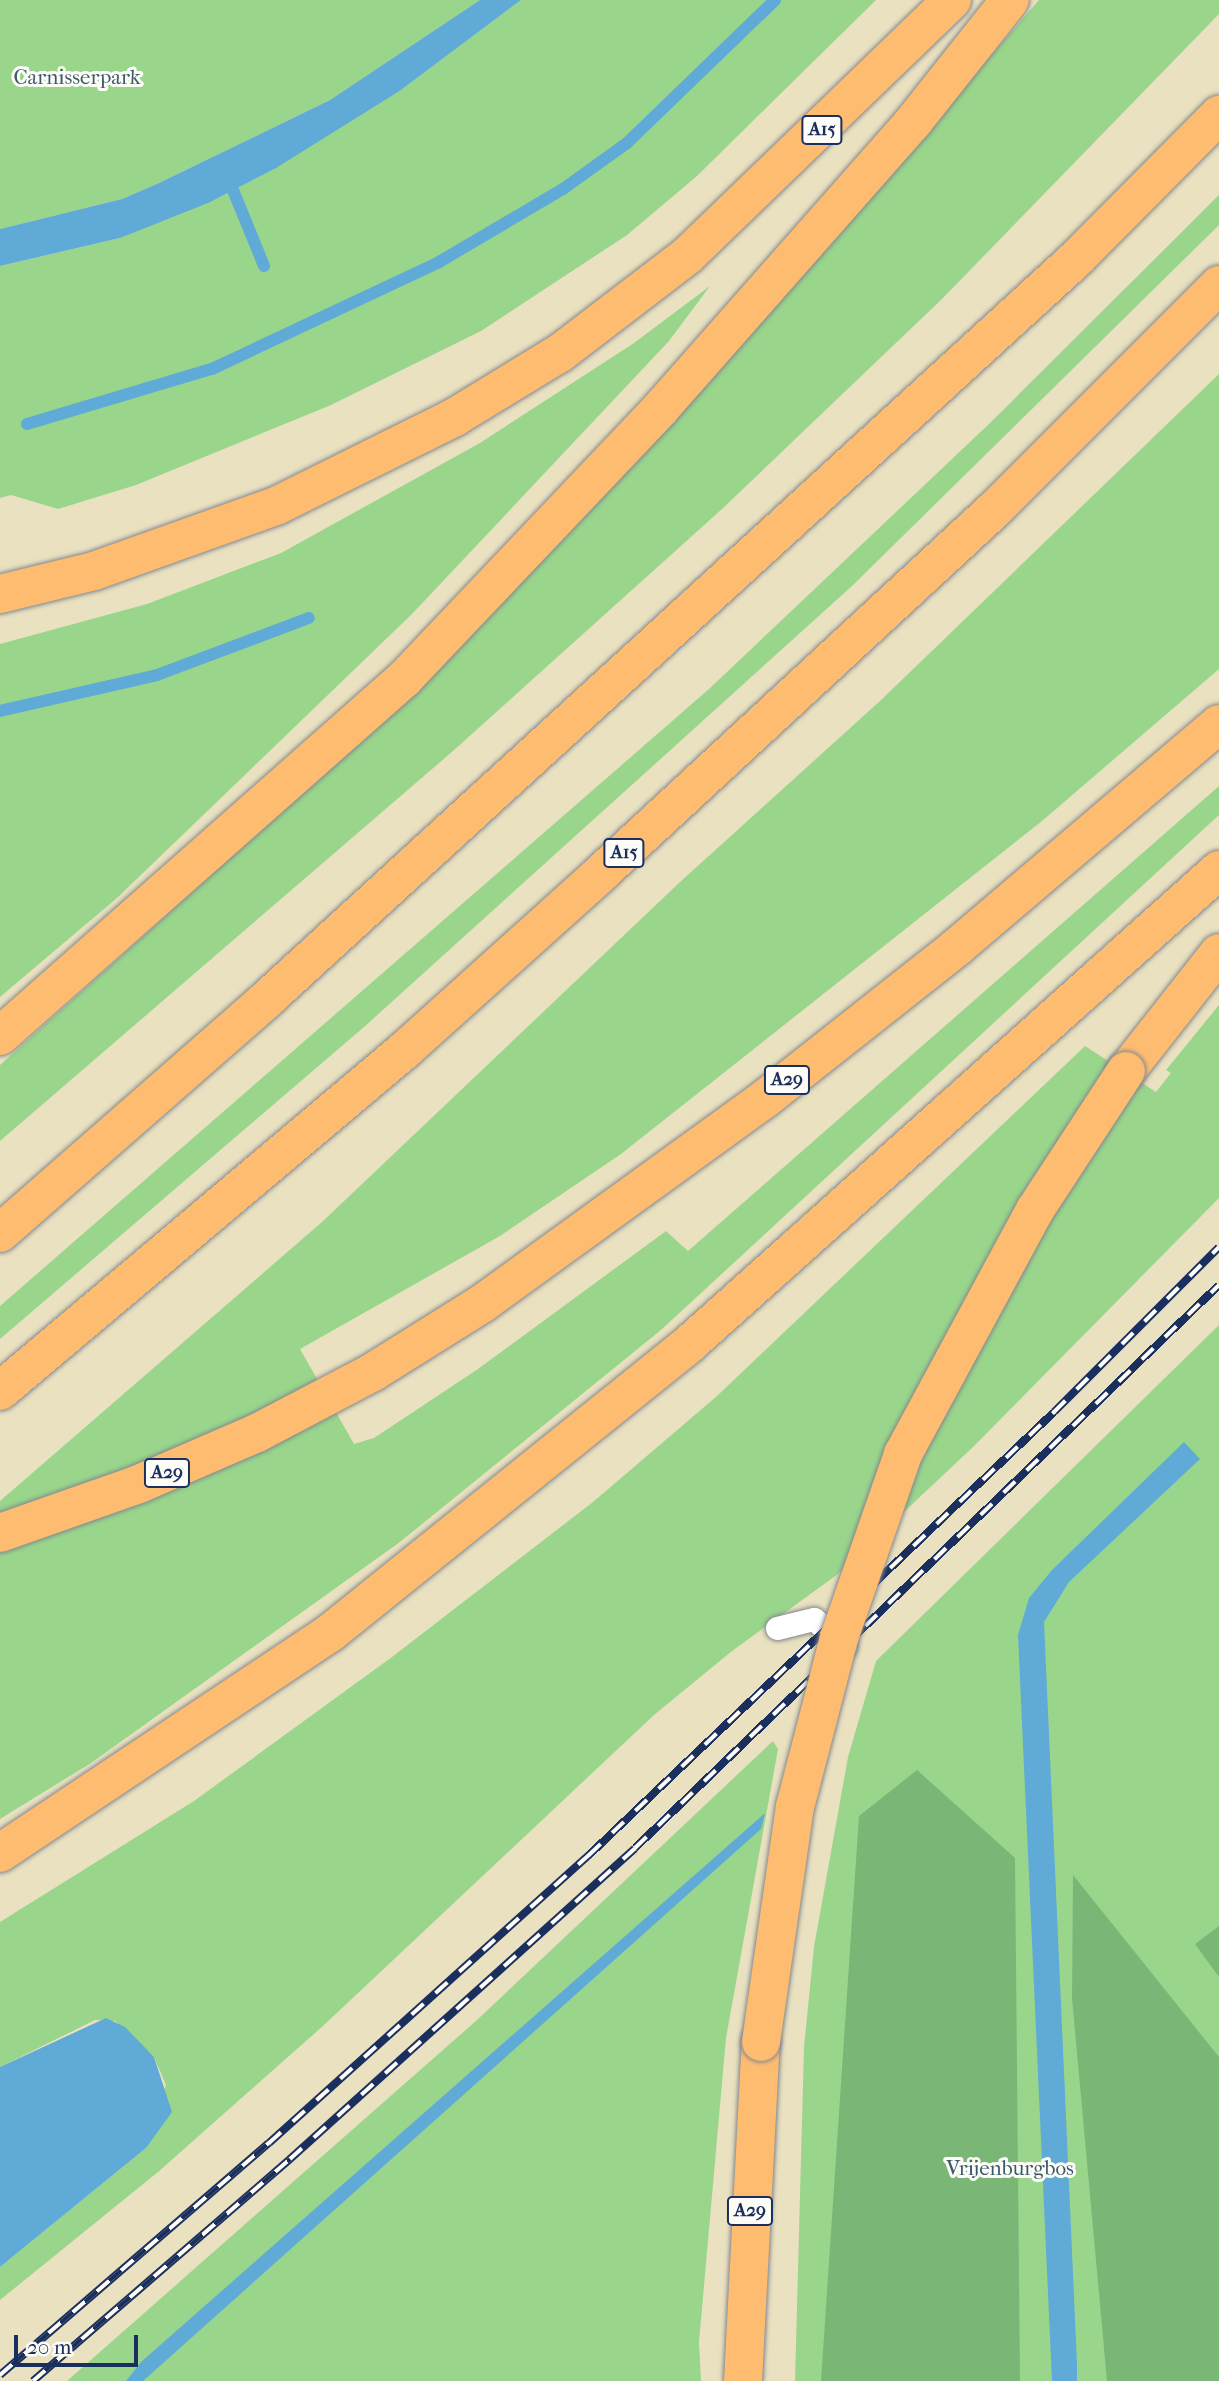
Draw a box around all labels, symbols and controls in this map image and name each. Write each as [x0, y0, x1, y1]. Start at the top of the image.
park label: Carnisserpark [13, 64, 141, 90]
road number: A15 [801, 114, 843, 146]
road number: A15 [603, 838, 645, 868]
road number: A29 [762, 1064, 812, 1096]
road number: A29 [142, 1457, 192, 1488]
park label: Vrijenburgbos [946, 2155, 1074, 2181]
road number: A29 [726, 2196, 774, 2226]
scale bar [18, 2322, 142, 2366]
text: 20 m [27, 2335, 71, 2359]

